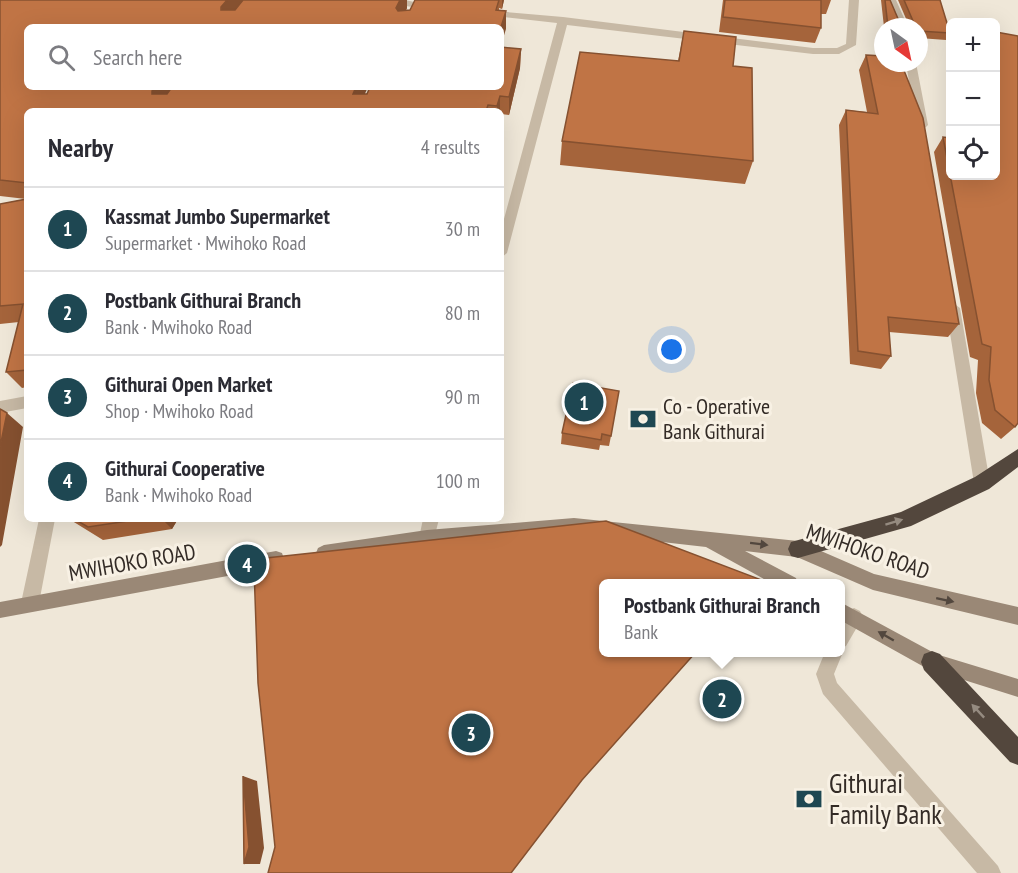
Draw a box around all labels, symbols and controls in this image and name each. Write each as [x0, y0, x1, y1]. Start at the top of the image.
north arrow [874, 18, 928, 72]
map controls [946, 18, 1000, 180]
button: + [946, 18, 1000, 72]
search box [24, 24, 504, 90]
icon: search [45, 41, 78, 74]
text: Search here [93, 43, 182, 71]
button: − [946, 72, 1000, 126]
button: locate [946, 126, 1000, 180]
text: Nearby [48, 131, 113, 164]
text: 4 results [421, 134, 480, 160]
text: Kassmat Jumbo Supermarket [105, 202, 330, 230]
text: 1 [63, 216, 72, 242]
text: 30 m [445, 216, 480, 242]
text: Supermarket · Mwihoko Road [105, 230, 306, 256]
text: Postbank Githurai Branch [105, 286, 301, 314]
text: 2 [63, 300, 72, 326]
text: 80 m [445, 300, 480, 326]
text: Bank · Mwihoko Road [105, 314, 252, 340]
your location [657, 335, 686, 364]
text: Githurai Open Market [105, 370, 272, 398]
pin: 1 [564, 380, 604, 424]
text: 3 [63, 384, 72, 410]
text: 90 m [445, 384, 480, 410]
place label: Co - Operative Bank Githurai [663, 392, 770, 445]
text: Shop · Mwihoko Road [105, 398, 253, 424]
bank icon: Co - Operative Bank Githurai [628, 404, 658, 434]
text: Githurai Cooperative [105, 454, 265, 482]
text: 4 [63, 468, 72, 494]
text: 100 m [436, 468, 480, 494]
text: Bank · Mwihoko Road [105, 482, 252, 508]
street label: MWIHOKO ROAD [803, 517, 933, 585]
one-way arrow [885, 517, 903, 526]
street label: MWIHOKO ROAD [66, 537, 198, 587]
one-way arrow [750, 540, 769, 549]
pin: 4 [228, 542, 266, 586]
popup [599, 579, 845, 657]
text: Postbank Githurai Branch [624, 591, 820, 619]
one-way arrow [936, 596, 954, 606]
text: Bank [624, 619, 658, 645]
one-way arrow [878, 630, 894, 641]
pin: 2 [702, 676, 742, 722]
one-way arrow [971, 704, 985, 719]
pin: 3 [452, 710, 490, 756]
place label: Githurai Family Bank [829, 766, 942, 831]
bank icon: Githurai Family Bank [794, 784, 824, 814]

